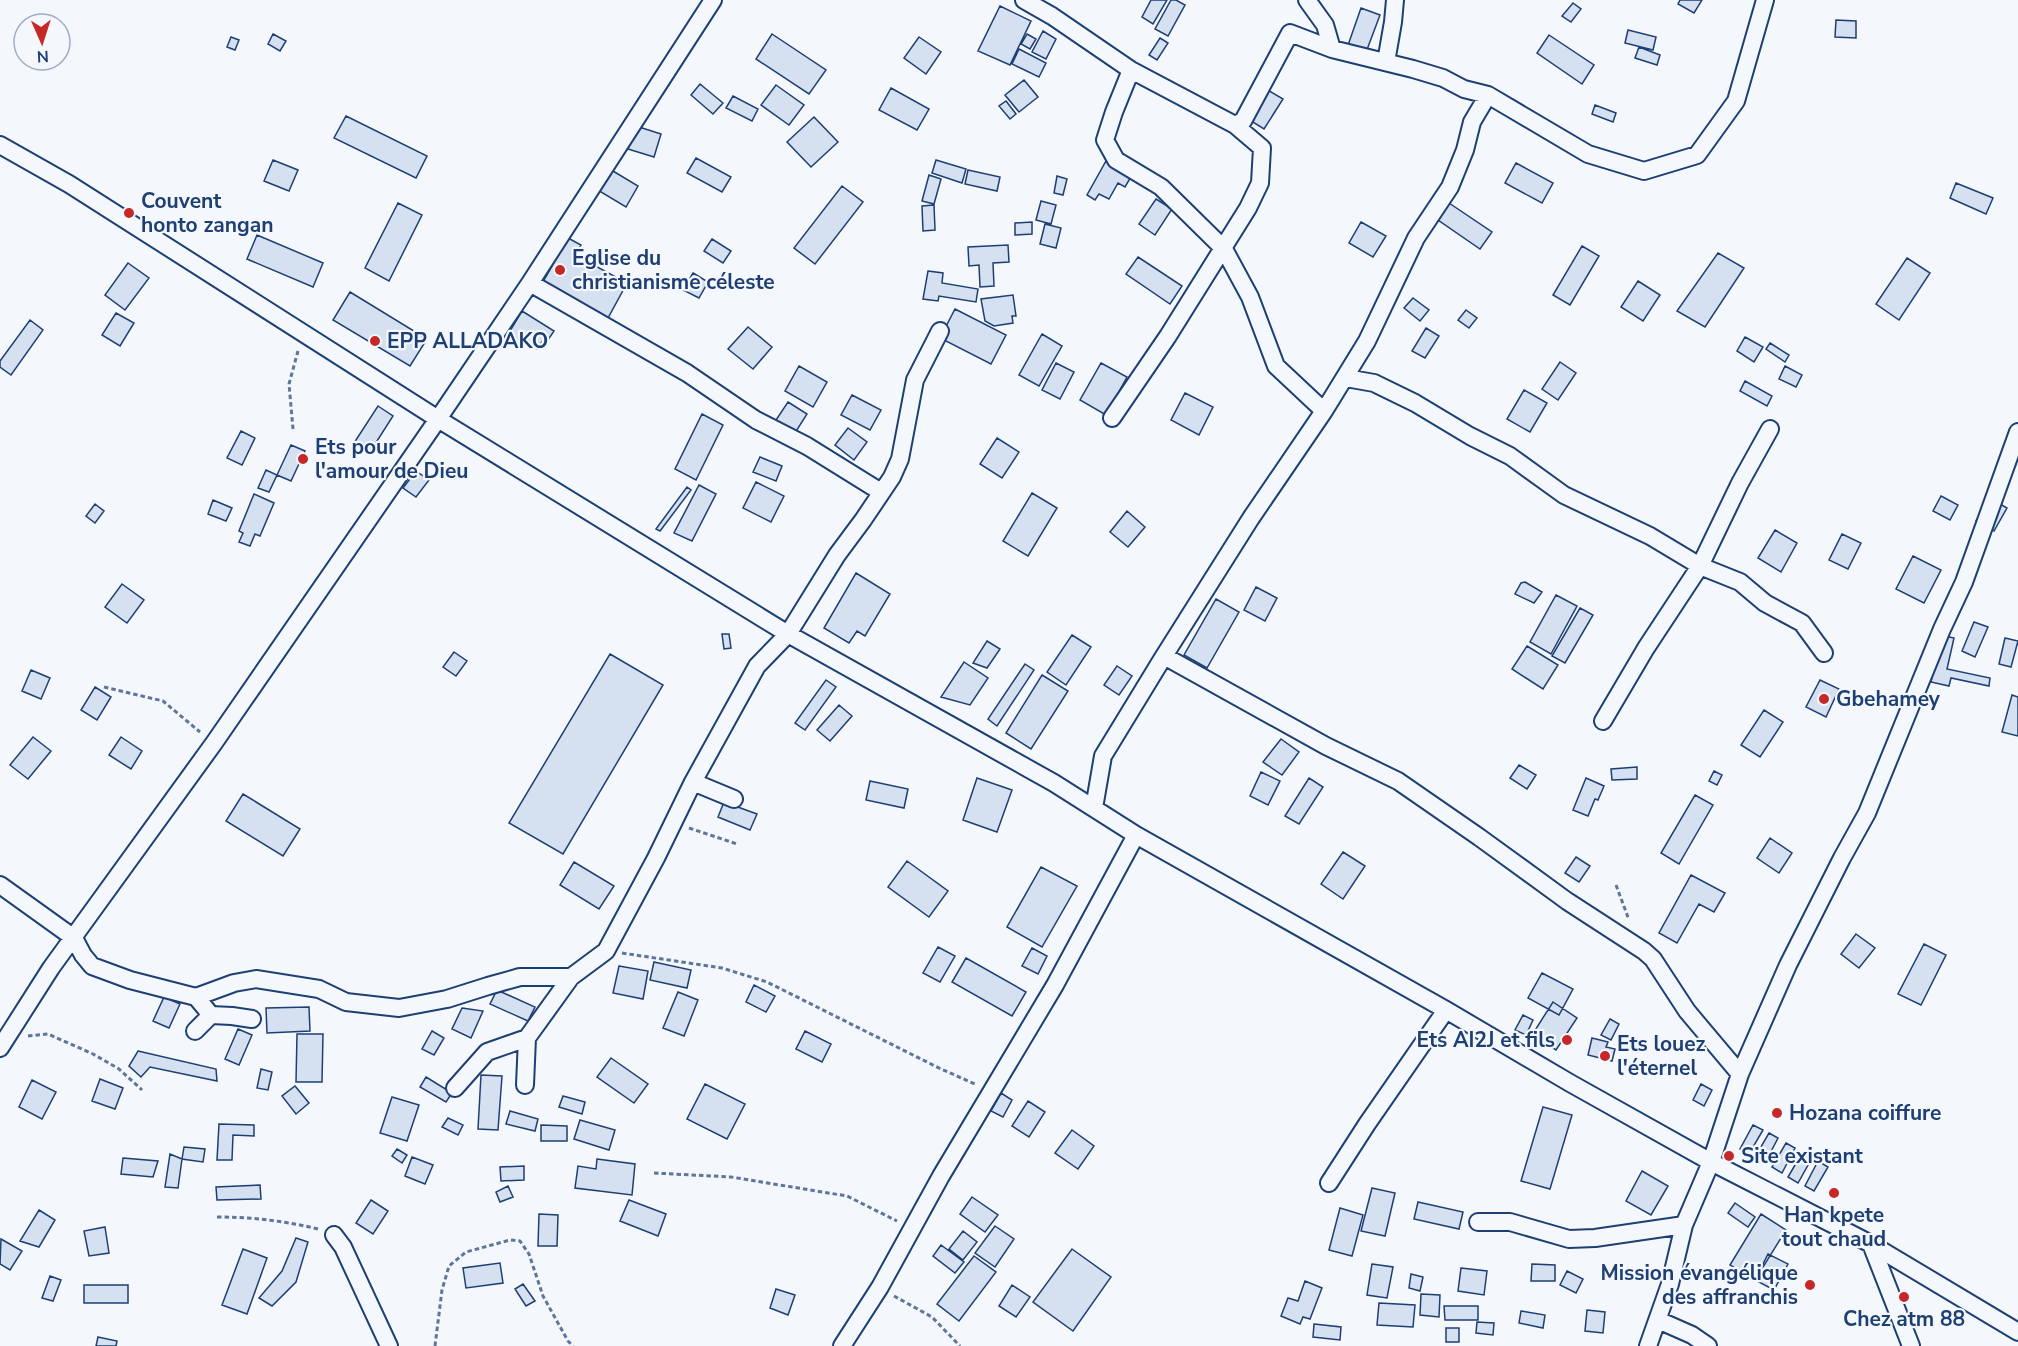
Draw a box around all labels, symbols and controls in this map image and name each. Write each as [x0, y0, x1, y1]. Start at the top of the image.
north arrow [12, 12, 72, 72]
text: N [36, 45, 49, 67]
place label: Couvent honto zangan [141, 187, 273, 239]
marker: Couvent honto zangan [122, 206, 136, 220]
place label: Eglise du christianisme céleste [572, 244, 775, 296]
marker: Eglise du christianisme céleste [553, 263, 567, 277]
place label: EPP ALLADAKO [387, 327, 548, 355]
marker: EPP ALLADAKO [368, 334, 382, 348]
place label: Ets pour l'amour de Dieu [315, 433, 468, 485]
marker: Ets pour l'amour de Dieu [296, 452, 310, 466]
place label: Gbehamey [1836, 685, 1941, 713]
marker: Gbehamey [1817, 692, 1831, 706]
place label: Ets AI2J et fils [1417, 1026, 1555, 1054]
place label: Ets louez l'éternel [1617, 1030, 1705, 1082]
marker: Ets AI2J et fils [1560, 1033, 1574, 1047]
marker: Ets louez l'éternel [1598, 1049, 1612, 1063]
place label: Hozana coiffure [1789, 1099, 1942, 1127]
marker: Hozana coiffure [1770, 1106, 1784, 1120]
place label: Site existant [1741, 1142, 1864, 1170]
marker: Site existant [1722, 1149, 1736, 1163]
marker: Han kpete tout chaud [1827, 1186, 1841, 1200]
place label: Han kpete tout chaud [1782, 1201, 1886, 1253]
place label: Mission évangélique des affranchis [1600, 1259, 1798, 1311]
marker: Mission évangélique des affranchis [1803, 1278, 1817, 1292]
marker: Chez atm 88 [1897, 1290, 1911, 1304]
place label: Chez atm 88 [1843, 1305, 1965, 1333]

